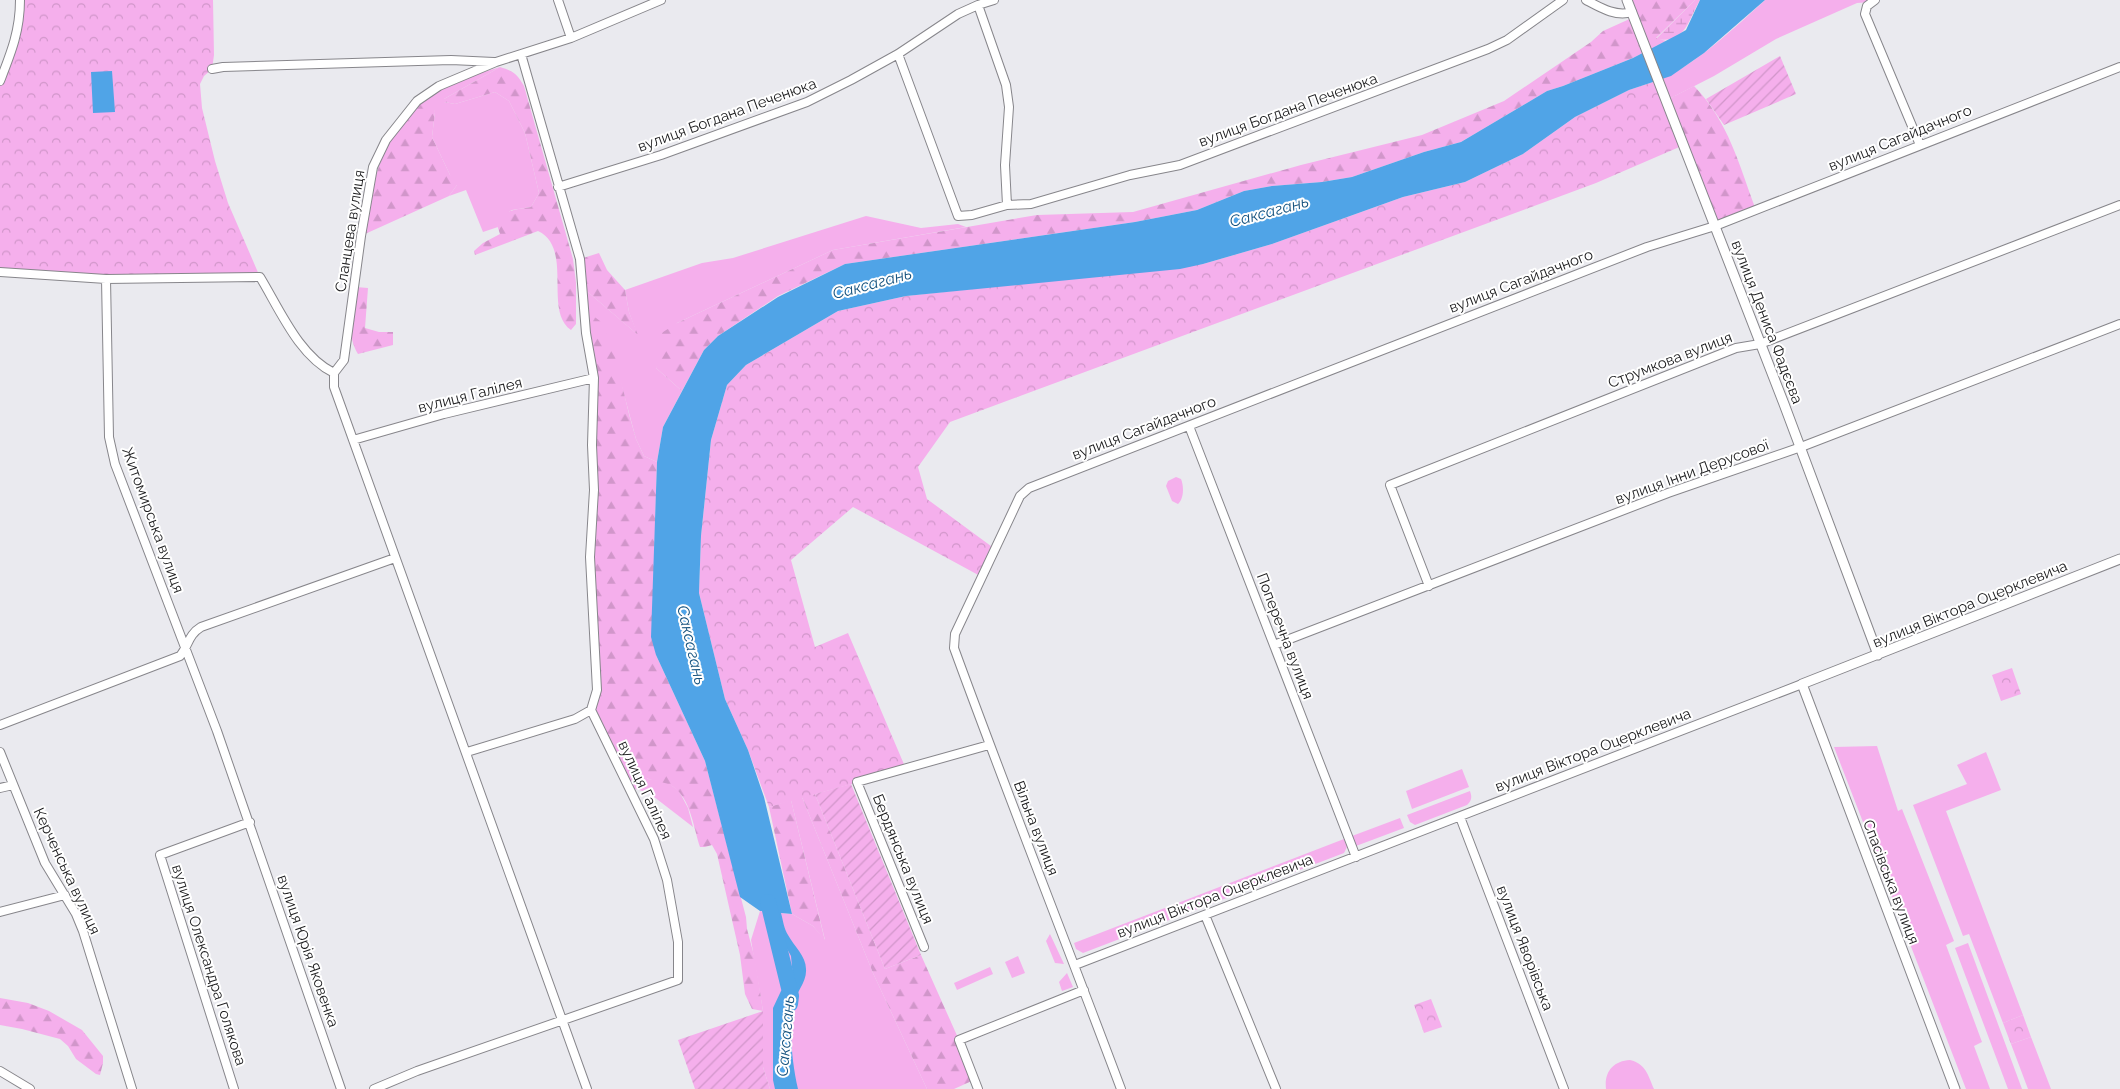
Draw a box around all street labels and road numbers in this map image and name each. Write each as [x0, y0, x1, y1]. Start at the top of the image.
street label: вулиця Богдана Печенюка [1196, 69, 1380, 151]
street label: вулиця Богдана Печенюка [635, 74, 819, 156]
street label: вулиця Сагайдачного [1826, 101, 1974, 175]
street label: Сланцева вулиця [331, 169, 369, 293]
street label: вулиця Дениса Фадєєва [1727, 238, 1807, 406]
street label: вулиця Сагайдачного [1446, 245, 1596, 317]
street label: Струмкова вулиця [1605, 328, 1735, 392]
street label: вулиця Галілея [416, 373, 524, 417]
street label: вулиця Сагайдачного [1069, 392, 1219, 464]
street label: вулиця Інни Дерусової [1613, 436, 1772, 508]
street label: Житомирська вулиця [118, 445, 188, 595]
street label: вулиця Віктора Оцерклевича [1870, 557, 2070, 651]
street label: Поперечна вулиця [1253, 570, 1317, 702]
street label: вулиця Віктора Оцерклевича [1493, 704, 1693, 796]
street label: вулиця Галілея [614, 738, 676, 842]
street label: Вільна вулиця [1010, 778, 1062, 878]
street label: Бердянська вулиця [869, 791, 937, 927]
street label: Керченська вулиця [30, 805, 104, 937]
street label: Спасівська вулиця [1859, 817, 1923, 947]
street label: вулиця Віктора Оцерклевича [1115, 850, 1315, 942]
street label: вулиця Олександра Голякова [168, 862, 250, 1068]
street label: вулиця Юрія Яковенка [273, 872, 343, 1030]
street label: вулиця Яворівська [1493, 883, 1557, 1013]

